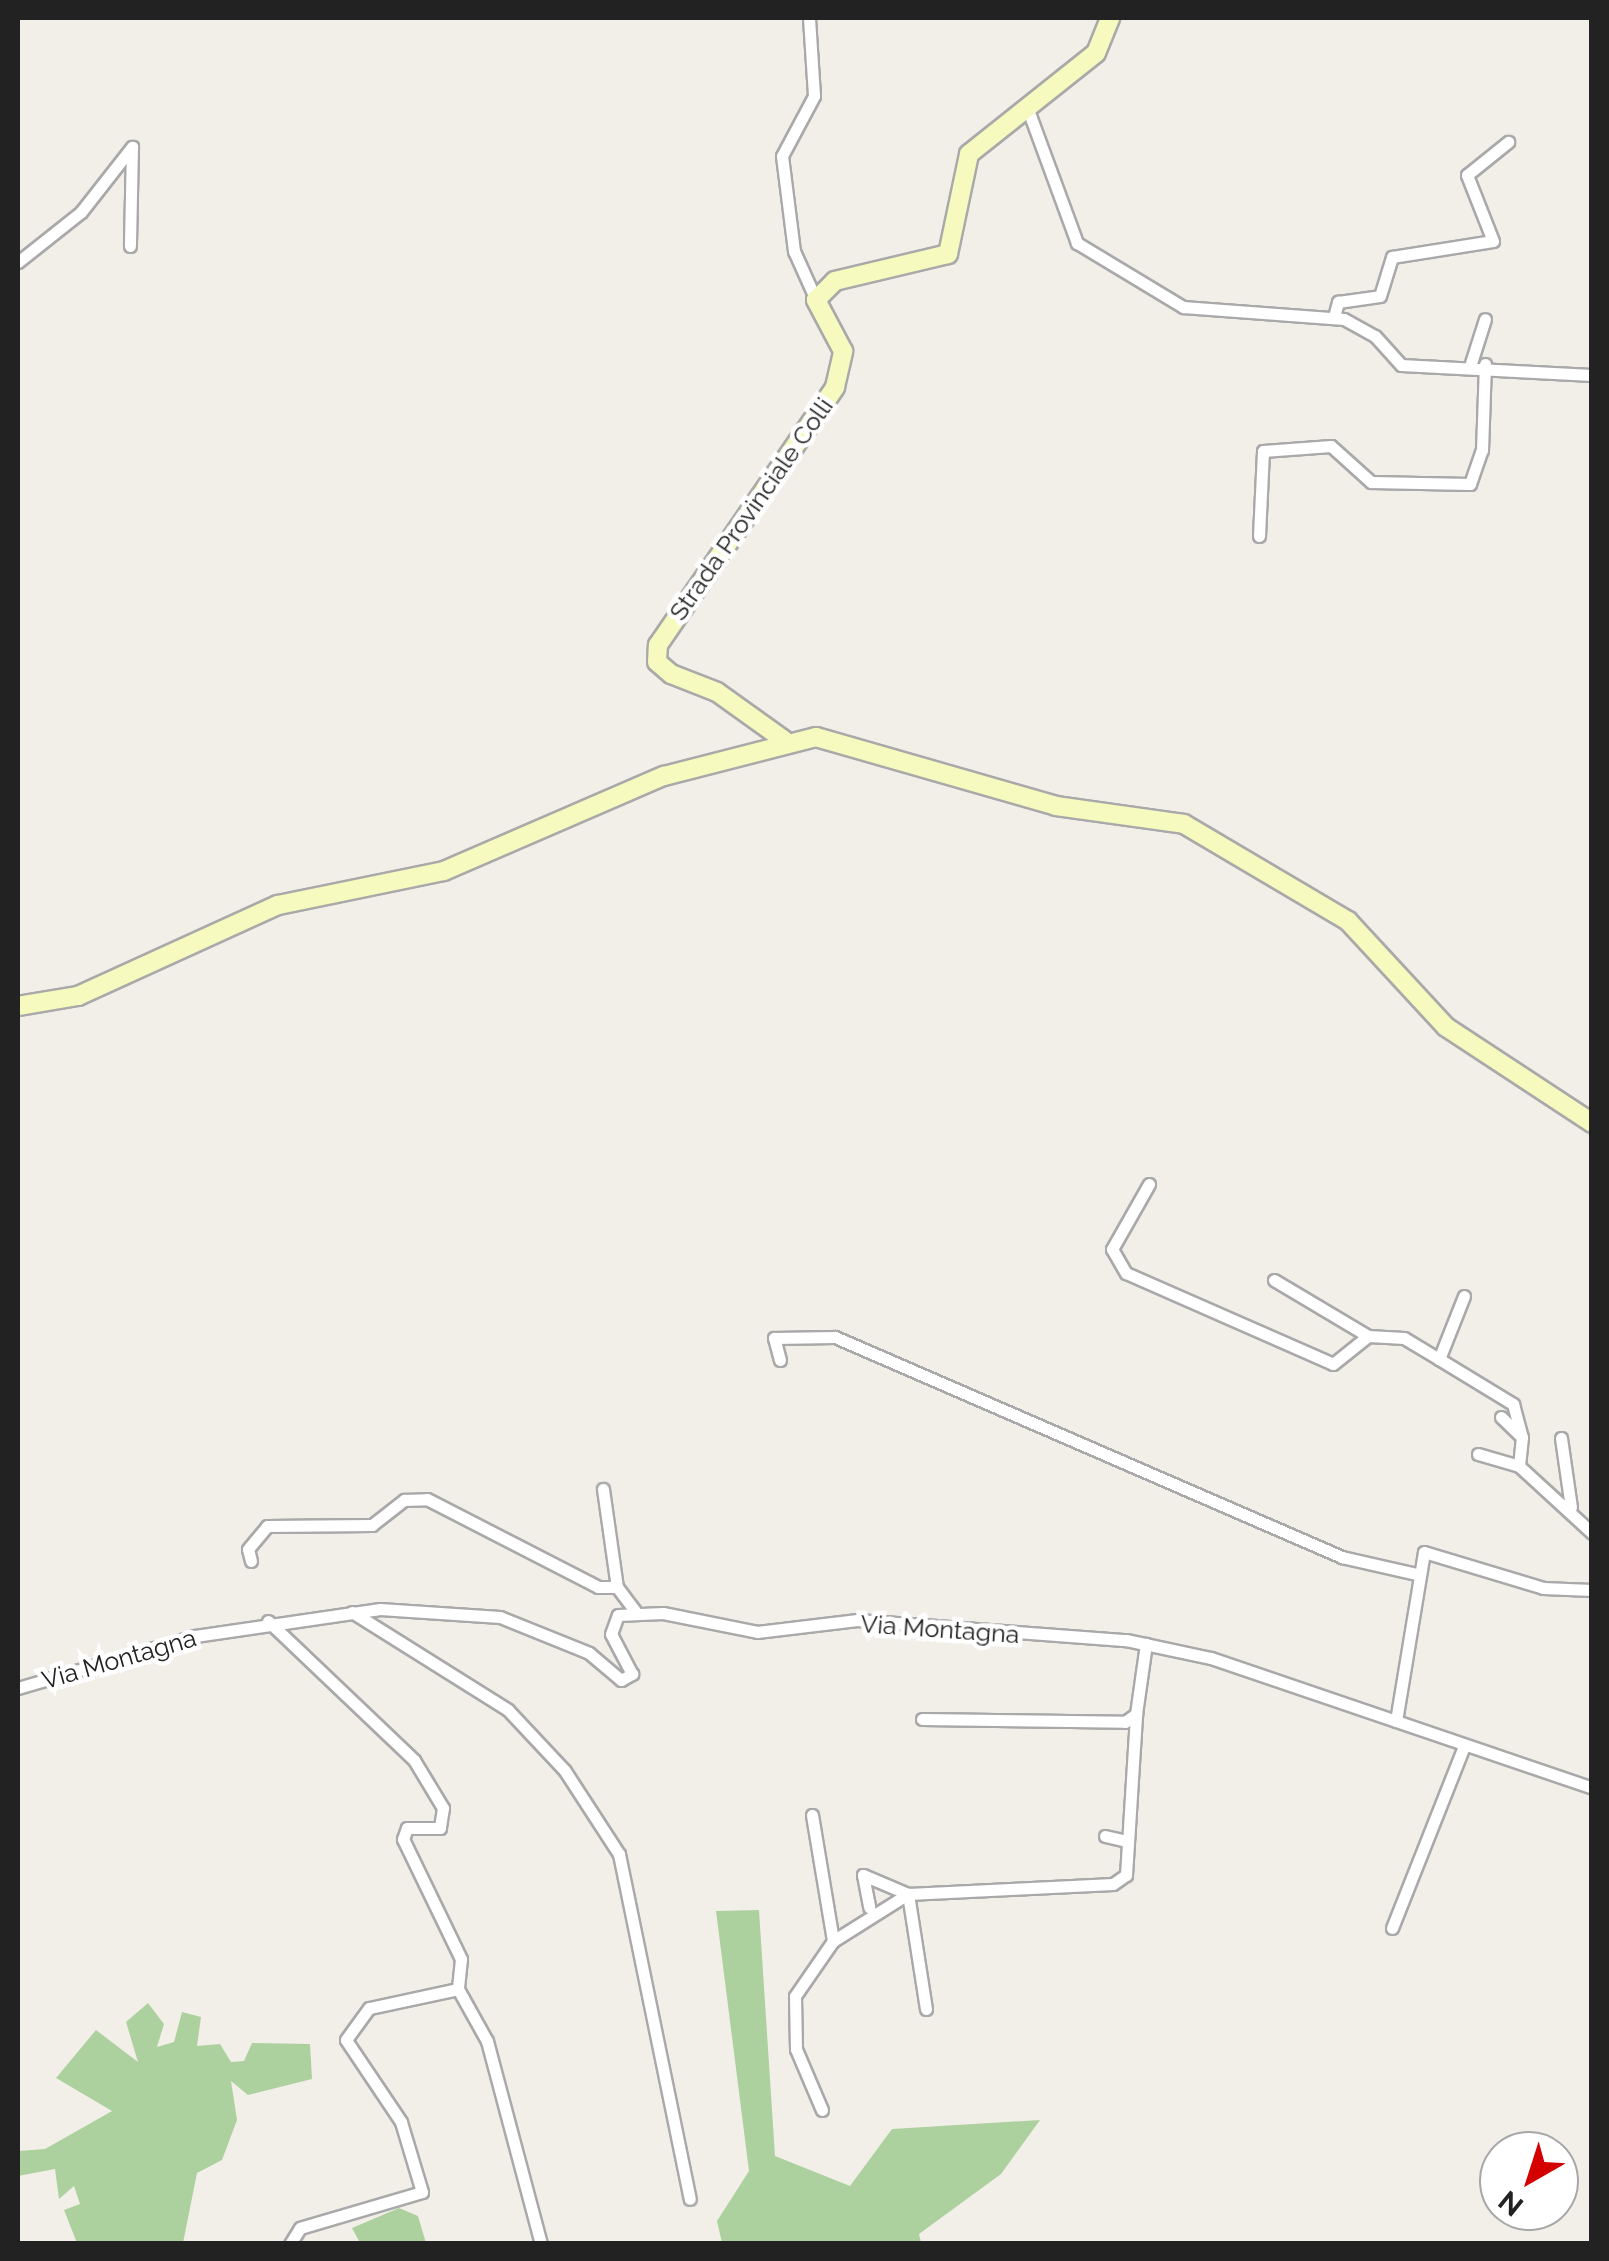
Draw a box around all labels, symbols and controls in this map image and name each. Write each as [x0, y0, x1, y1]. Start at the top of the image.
street label: Strada Provinciale Colli [663, 392, 839, 626]
street label: Via Montagna [860, 1608, 1020, 1650]
street label: Via Montagna [38, 1623, 200, 1695]
north arrow [1479, 2131, 1579, 2231]
text: N [1492, 2184, 1530, 2223]

